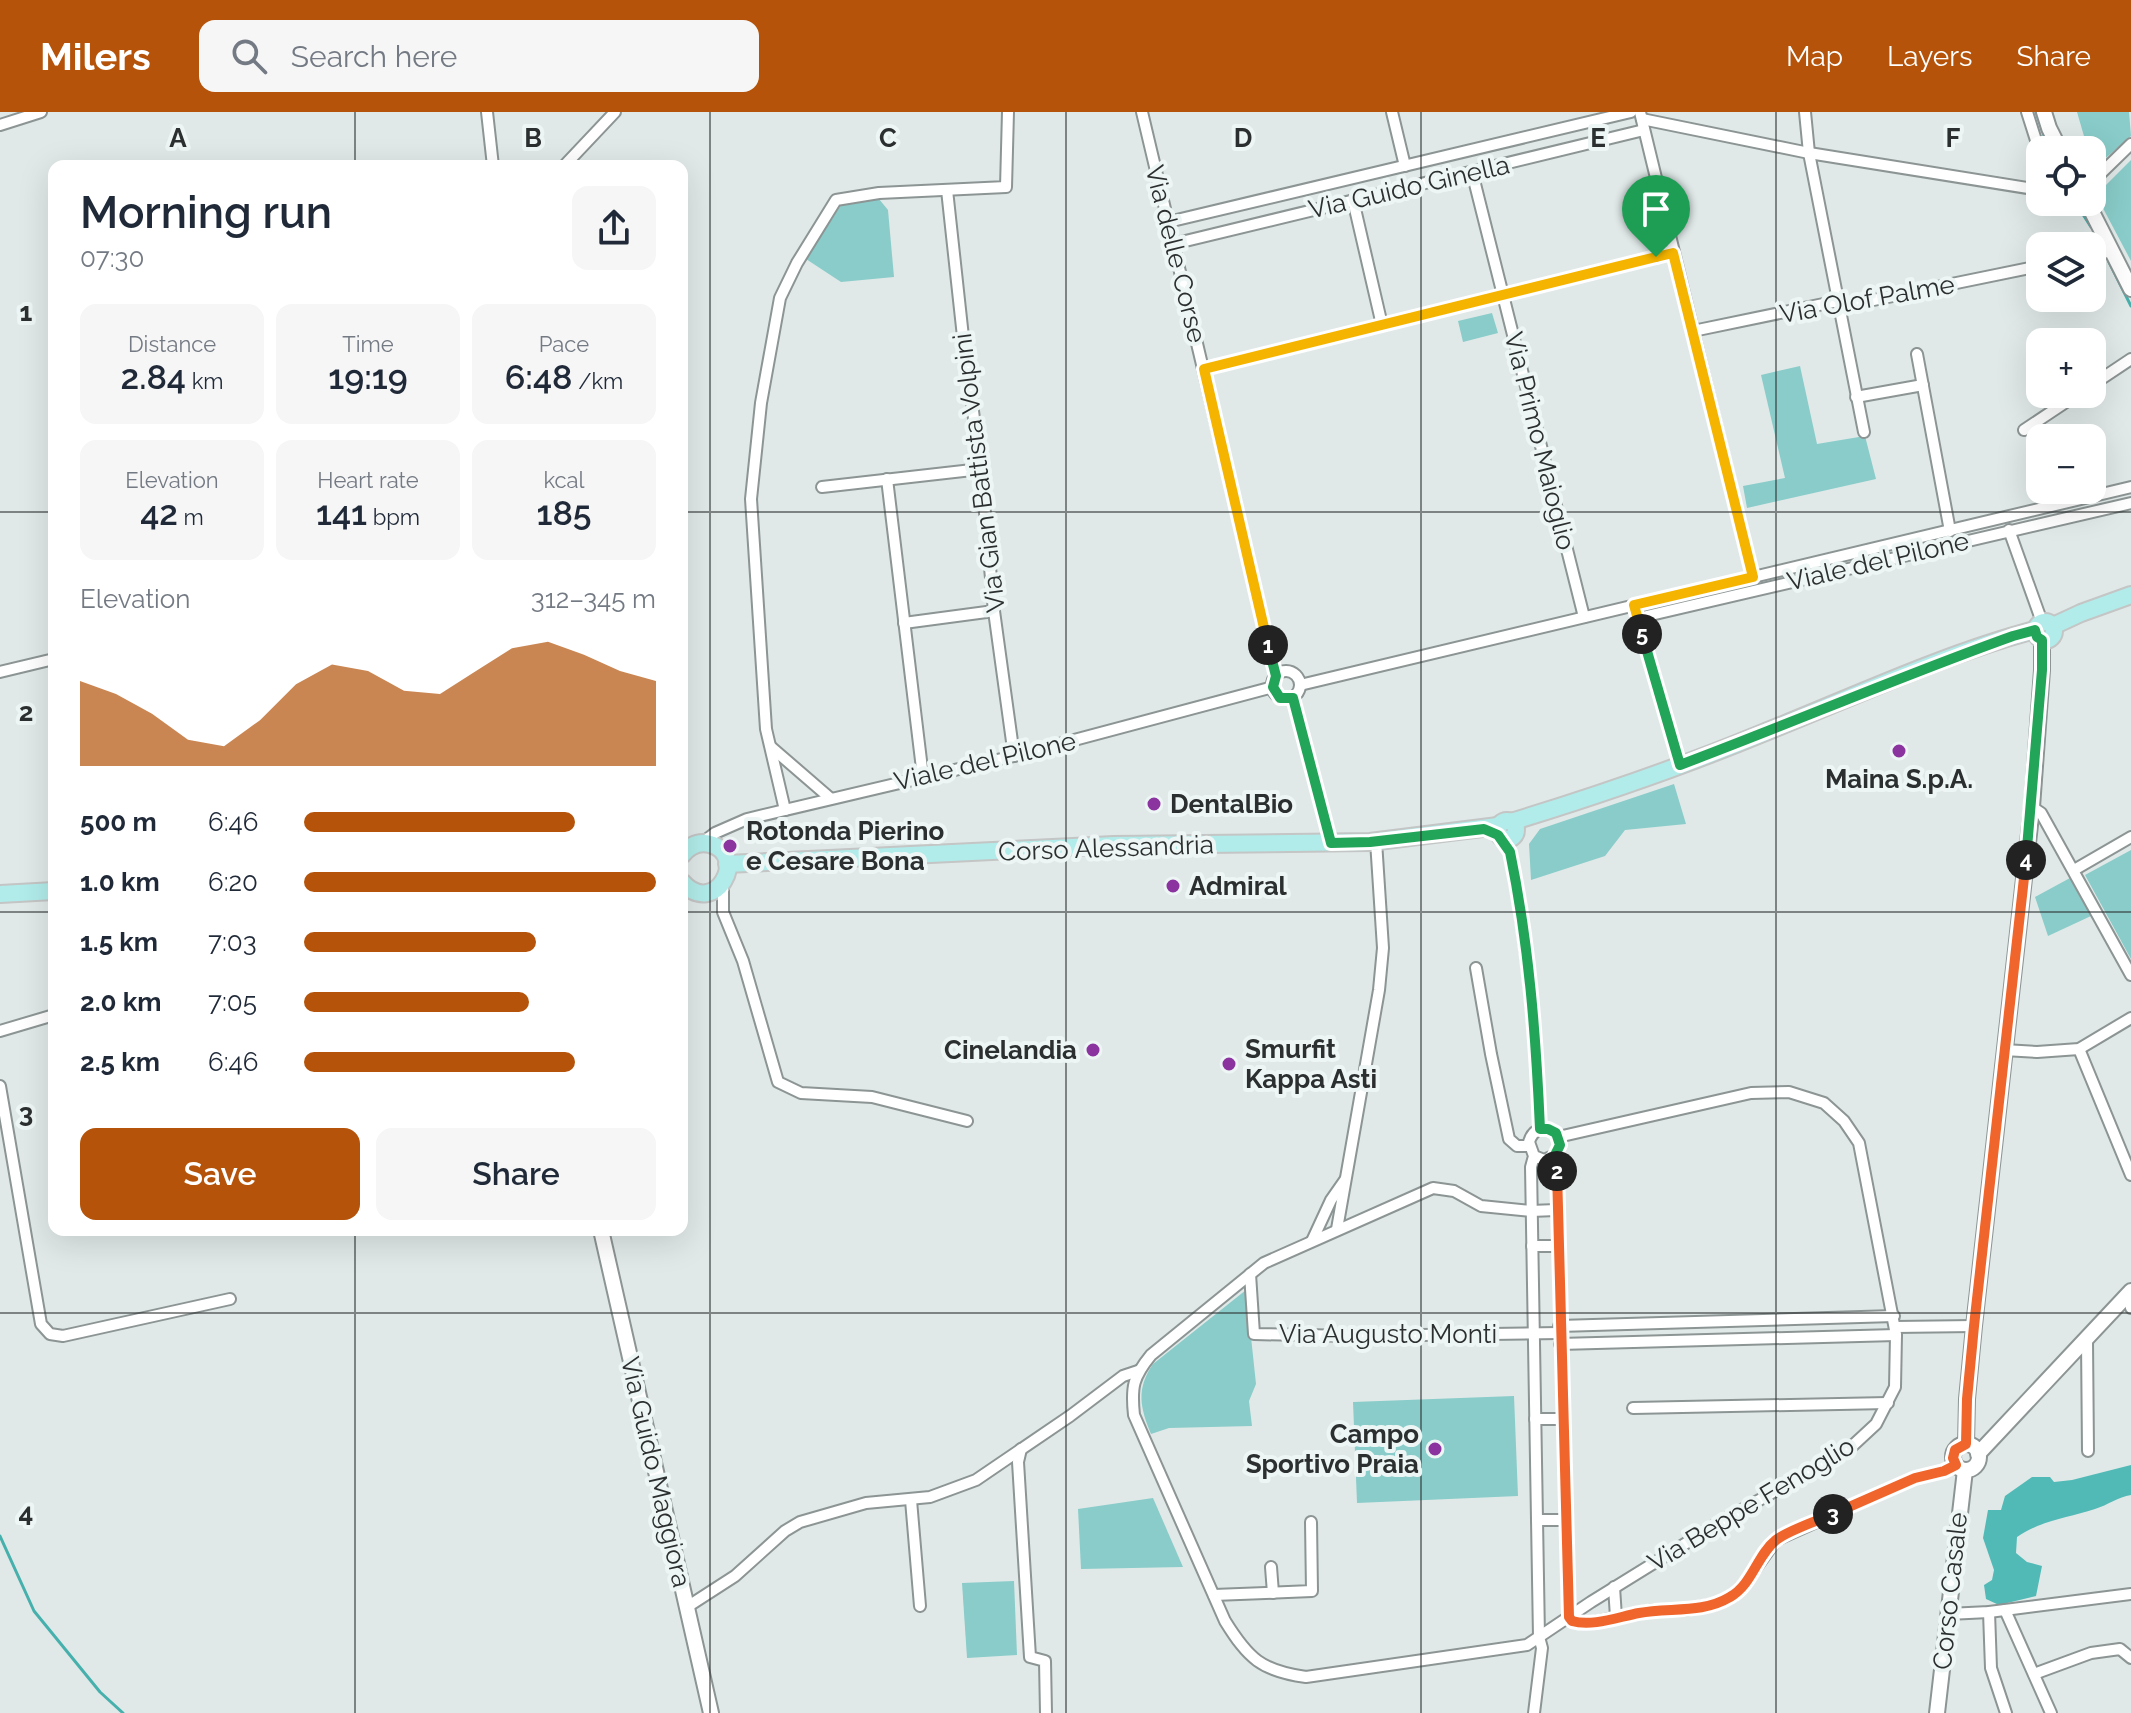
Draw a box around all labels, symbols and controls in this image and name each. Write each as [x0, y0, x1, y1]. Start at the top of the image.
search box [199, 20, 759, 92]
text: Milers [40, 34, 151, 79]
icon: search [227, 34, 271, 78]
text: Search here [291, 39, 457, 74]
text: Map [1786, 40, 1843, 73]
text: Layers [1887, 40, 1973, 73]
text: Share [2017, 40, 2091, 73]
text: A [169, 123, 187, 153]
text: B [524, 123, 542, 153]
text: C [879, 123, 897, 153]
text: D [1234, 123, 1252, 153]
text: E [1590, 123, 1606, 153]
text: F [1946, 123, 1961, 153]
map controls [2026, 136, 2106, 504]
button: locate [2026, 136, 2106, 216]
street label: Via Guido Ginella [1306, 149, 1512, 225]
street label: Via delle Corse [1139, 162, 1213, 346]
pin [1622, 175, 1690, 257]
button: share [572, 186, 656, 270]
text: Morning run [80, 187, 332, 238]
icon: arrive [1634, 187, 1678, 231]
button: layers [2026, 232, 2106, 312]
text: 07:30 [80, 243, 144, 273]
street label: Via Olof Palme [1777, 269, 1957, 329]
text: 1 [20, 297, 33, 327]
button: + [2026, 328, 2106, 408]
street label: Via Primo Maioglio [1498, 329, 1582, 553]
text: Distance [128, 331, 216, 357]
text: Time [342, 331, 394, 357]
text: Pace [539, 331, 589, 357]
street label: Via Gian Battista Volpini [947, 332, 1011, 614]
text: 2.84 [120, 357, 186, 397]
text: 19:19 [328, 357, 408, 397]
text: 6:48 [505, 357, 573, 397]
text: km [186, 368, 224, 394]
text: /km [573, 368, 623, 394]
button: − [2026, 424, 2106, 504]
text: Elevation [125, 467, 219, 493]
text: Heart rate [317, 467, 419, 493]
text: kcal [543, 467, 585, 493]
text: 42 [140, 493, 178, 533]
text: 141 [316, 493, 367, 533]
text: 185 [536, 493, 592, 533]
text: m [178, 504, 204, 530]
text: bpm [367, 504, 420, 530]
street label: Viale del Pilone [1784, 526, 1972, 596]
text: Elevation [80, 584, 190, 614]
text: 312–345 m [531, 584, 656, 614]
pin: 5 [1622, 614, 1662, 654]
text: 5 [1636, 621, 1648, 647]
pin: 1 [1248, 625, 1288, 665]
text: 1 [1263, 632, 1273, 658]
text: 2 [19, 697, 33, 727]
street label: Viale del Pilone [891, 726, 1079, 796]
marker: Maina S.p.A. [1890, 742, 1908, 760]
place label: Maina S.p.A. [1825, 764, 1973, 794]
place label: DentalBio [1170, 789, 1293, 819]
marker: DentalBio [1145, 795, 1163, 813]
text: 500 m [80, 807, 157, 837]
text: 6:46 [208, 807, 258, 837]
place label: Rotonda Pierino e Cesare Bona [746, 816, 944, 876]
street label: Corso Alessandria [998, 829, 1214, 867]
marker: Rotonda Pierino e Cesare Bona [721, 837, 739, 855]
pin: 4 [2006, 840, 2046, 880]
text: 4 [2020, 847, 2032, 873]
text: 1.0 km [80, 867, 160, 897]
text: 6:20 [208, 867, 258, 897]
place label: Admiral [1189, 871, 1288, 901]
marker: Admiral [1164, 877, 1182, 895]
text: 1.5 km [80, 927, 158, 957]
text: 7:03 [208, 927, 257, 957]
text: 2.0 km [80, 987, 161, 1017]
text: 7:05 [208, 987, 257, 1017]
place label: Smurfit Kappa Asti [1245, 1034, 1377, 1094]
place label: Cinelandia [944, 1035, 1077, 1065]
marker: Cinelandia [1084, 1041, 1102, 1059]
text: 2.5 km [80, 1047, 160, 1077]
text: 6:46 [208, 1047, 258, 1077]
marker: Smurfit Kappa Asti [1220, 1055, 1238, 1073]
text: 3 [19, 1098, 33, 1128]
button: Save [80, 1128, 360, 1220]
button: Share [376, 1128, 656, 1220]
pin: 2 [1537, 1151, 1577, 1191]
text: 2 [1551, 1158, 1563, 1184]
street label: Via Augusto Monti [1279, 1319, 1497, 1349]
street label: Via Guido Maggiora [615, 1354, 697, 1590]
place label: Campo Sportivo Praia [1246, 1419, 1419, 1479]
street label: Via Beppe Fenoglio [1642, 1431, 1860, 1577]
marker: Campo Sportivo Praia [1426, 1440, 1444, 1458]
pin: 3 [1813, 1494, 1853, 1534]
text: 4 [19, 1498, 33, 1528]
text: 3 [1827, 1501, 1839, 1527]
street label: Corso Casale [1927, 1511, 1973, 1671]

